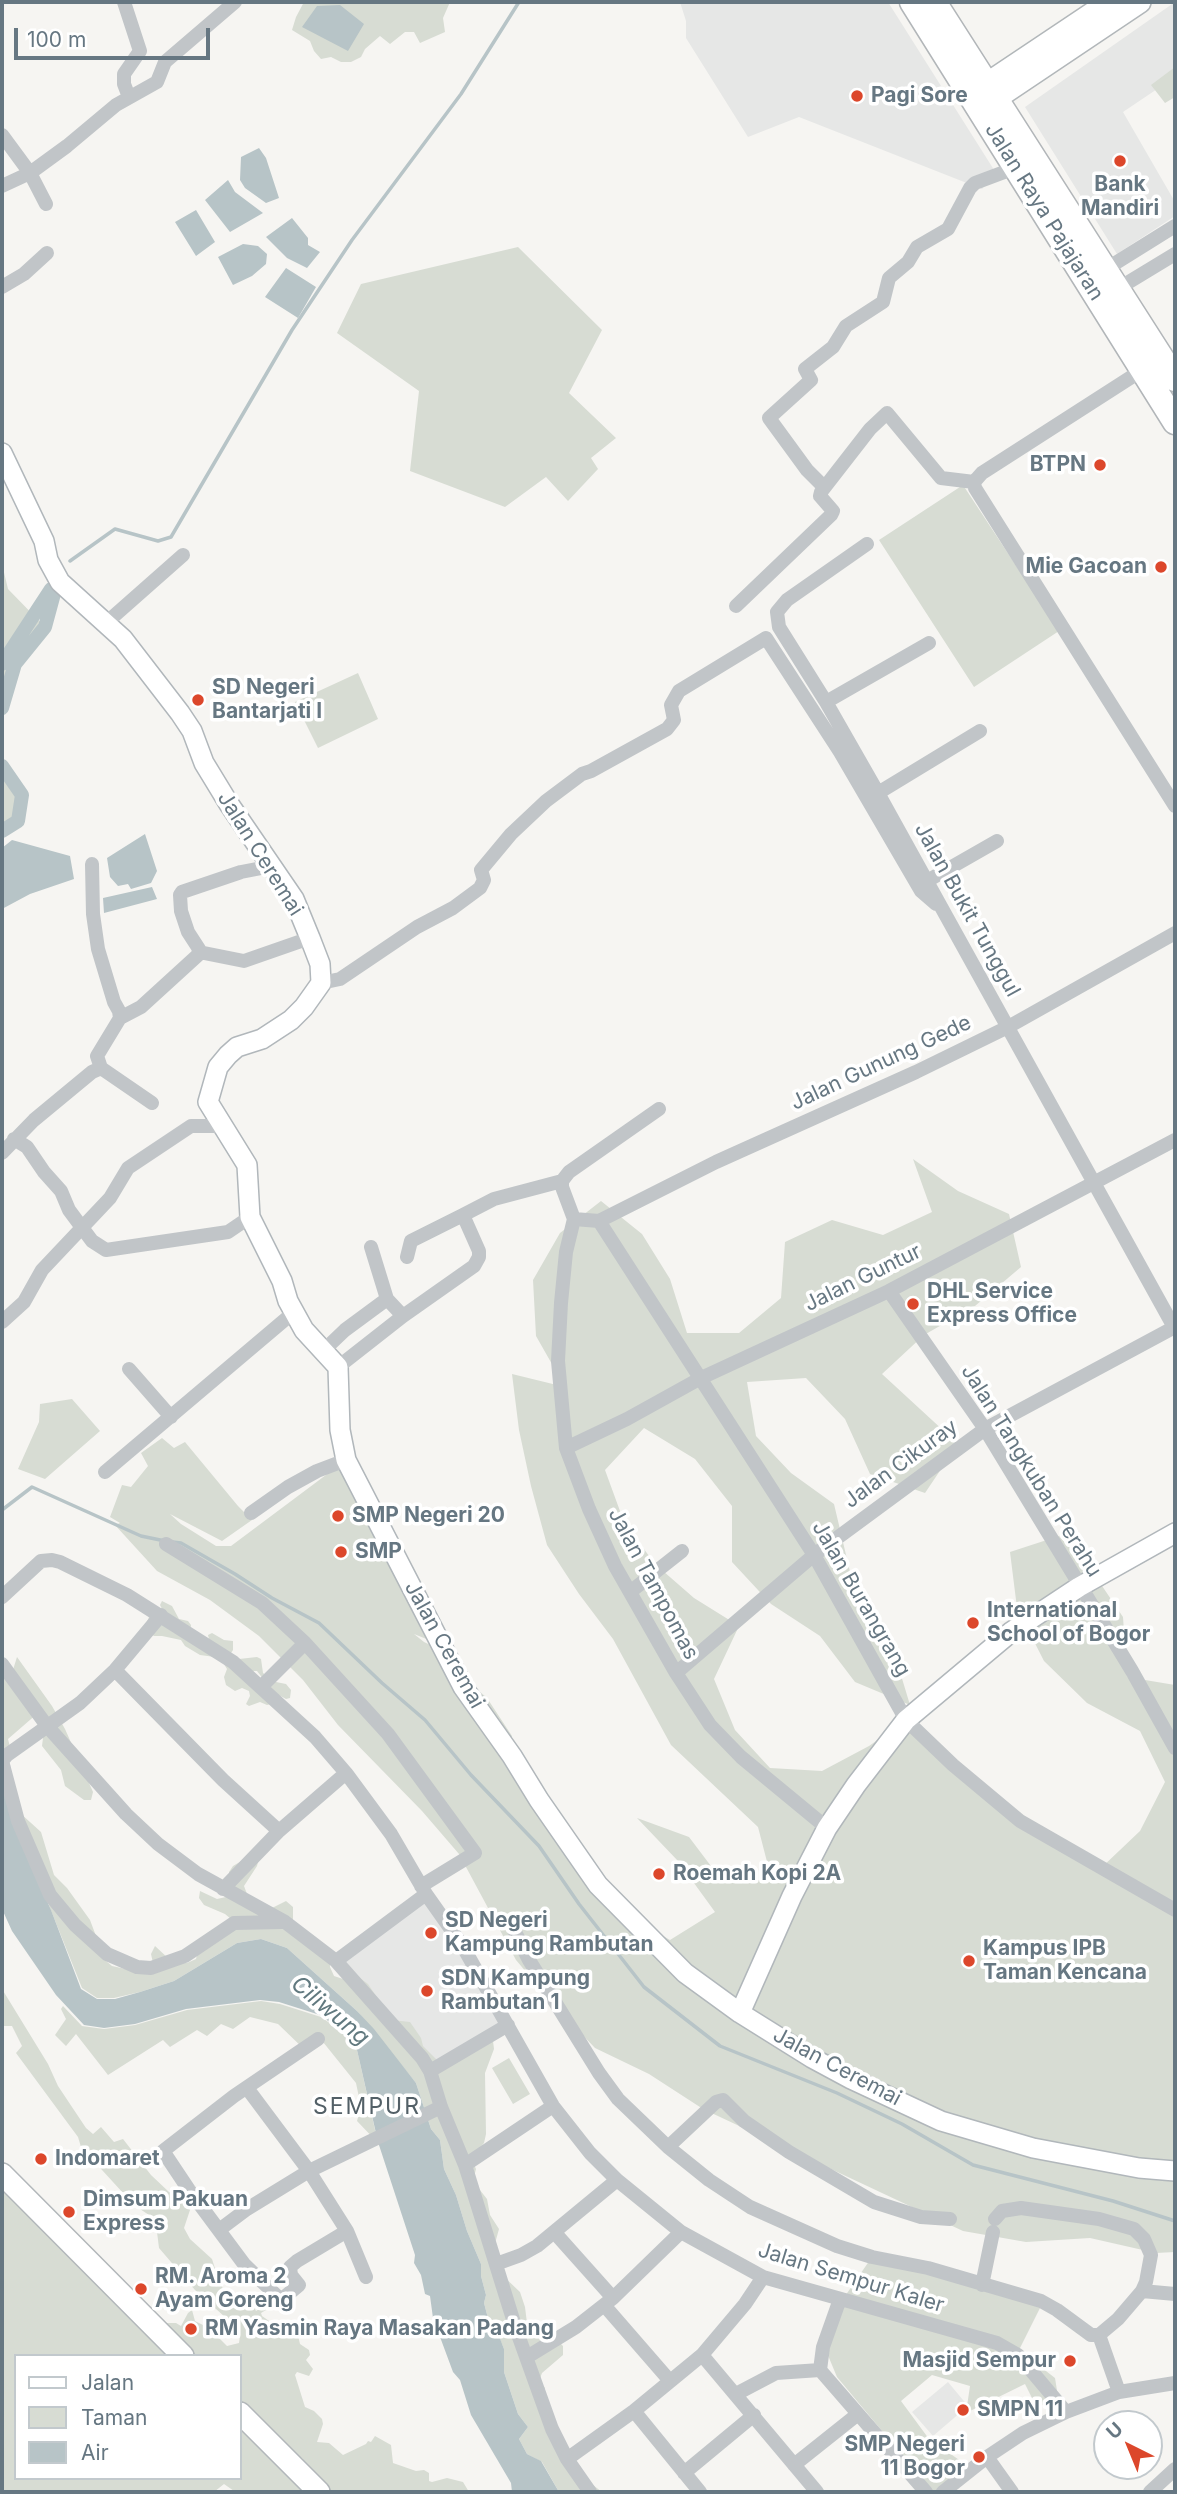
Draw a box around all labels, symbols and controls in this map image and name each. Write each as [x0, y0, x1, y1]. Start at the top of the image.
scale bar [18, 14, 214, 58]
text: 100 m [27, 27, 86, 52]
place label: Pagi Sore [871, 83, 968, 109]
marker: Pagi Sore [849, 88, 865, 104]
street label: Jalan Raya Pajajaran [979, 119, 1109, 305]
marker: Bank Mandiri [1112, 153, 1128, 169]
place label: Bank Mandiri [1081, 172, 1159, 222]
place label: BTPN [1030, 452, 1086, 478]
marker: BTPN [1092, 457, 1108, 473]
place label: Mie Gacoan [1026, 554, 1147, 580]
marker: Mie Gacoan [1153, 559, 1169, 575]
place label: SD Negeri Bantarjati I [212, 675, 322, 725]
marker: SD Negeri Bantarjati I [190, 692, 206, 708]
street label: Jalan Ceremai [212, 787, 308, 921]
street label: Jalan Bukit Tunggul [909, 819, 1025, 1001]
street label: Jalan Gunung Gede [787, 1010, 975, 1116]
street label: Jalan Guntur [801, 1239, 925, 1317]
place label: DHL Service Express Office [927, 1279, 1077, 1329]
marker: DHL Service Express Office [905, 1296, 921, 1312]
street label: Jalan Tangkuban Perahu [955, 1360, 1107, 1582]
street label: Jalan Cikuray [839, 1414, 963, 1514]
place label: SMP Negeri 20 [352, 1503, 505, 1529]
street label: Jalan Tampomas [602, 1504, 704, 1664]
marker: SMP Negeri 20 [330, 1508, 346, 1524]
street label: Jalan Burangrang [806, 1517, 916, 1681]
place label: SMP [355, 1539, 402, 1565]
marker: SMP [333, 1544, 349, 1560]
street label: Jalan Ceremai [399, 1577, 489, 1713]
place label: International School of Bogor [987, 1598, 1150, 1648]
marker: International School of Bogor [965, 1615, 981, 1631]
place label: Roemah Kopi 2A [673, 1861, 841, 1887]
marker: Roemah Kopi 2A [651, 1866, 667, 1882]
place label: SD Negeri Kampung Rambutan [445, 1908, 654, 1958]
marker: SD Negeri Kampung Rambutan [423, 1925, 439, 1941]
place label: Kampus IPB Taman Kencana [983, 1936, 1147, 1986]
marker: Kampus IPB Taman Kencana [961, 1953, 977, 1969]
place label: SDN Kampung Rambutan 1 [441, 1966, 590, 2016]
water label: Ciliwung [285, 1970, 375, 2052]
marker: SDN Kampung Rambutan 1 [419, 1983, 435, 1999]
street label: Jalan Ceremai [769, 2023, 905, 2111]
district label: SEMPUR [314, 2093, 420, 2121]
place label: Indomaret [55, 2146, 160, 2172]
marker: Indomaret [33, 2151, 49, 2167]
place label: Dimsum Pakuan Express [83, 2187, 248, 2237]
marker: Dimsum Pakuan Express [61, 2204, 77, 2220]
street label: Jalan Sempur Kaler [755, 2238, 947, 2318]
place label: RM. Aroma 2 Ayam Goreng [155, 2264, 294, 2314]
marker: RM. Aroma 2 Ayam Goreng [133, 2281, 149, 2297]
place label: RM Yasmin Raya Masakan Padang [205, 2316, 554, 2342]
marker: RM Yasmin Raya Masakan Padang [183, 2321, 199, 2337]
place label: Masjid Sempur [903, 2348, 1056, 2374]
marker: Masjid Sempur [1062, 2353, 1078, 2369]
legend [14, 2354, 242, 2480]
text: Jalan [81, 2370, 134, 2395]
place label: SMPN 11 [977, 2397, 1063, 2423]
marker: SMPN 11 [955, 2402, 971, 2418]
text: Taman [81, 2405, 147, 2430]
north arrow [1093, 2410, 1163, 2480]
text: U [1102, 2418, 1128, 2444]
place label: SMP Negeri 11 Bogor [844, 2432, 965, 2482]
text: Air [81, 2440, 109, 2465]
marker: SMP Negeri 11 Bogor [971, 2449, 987, 2465]

